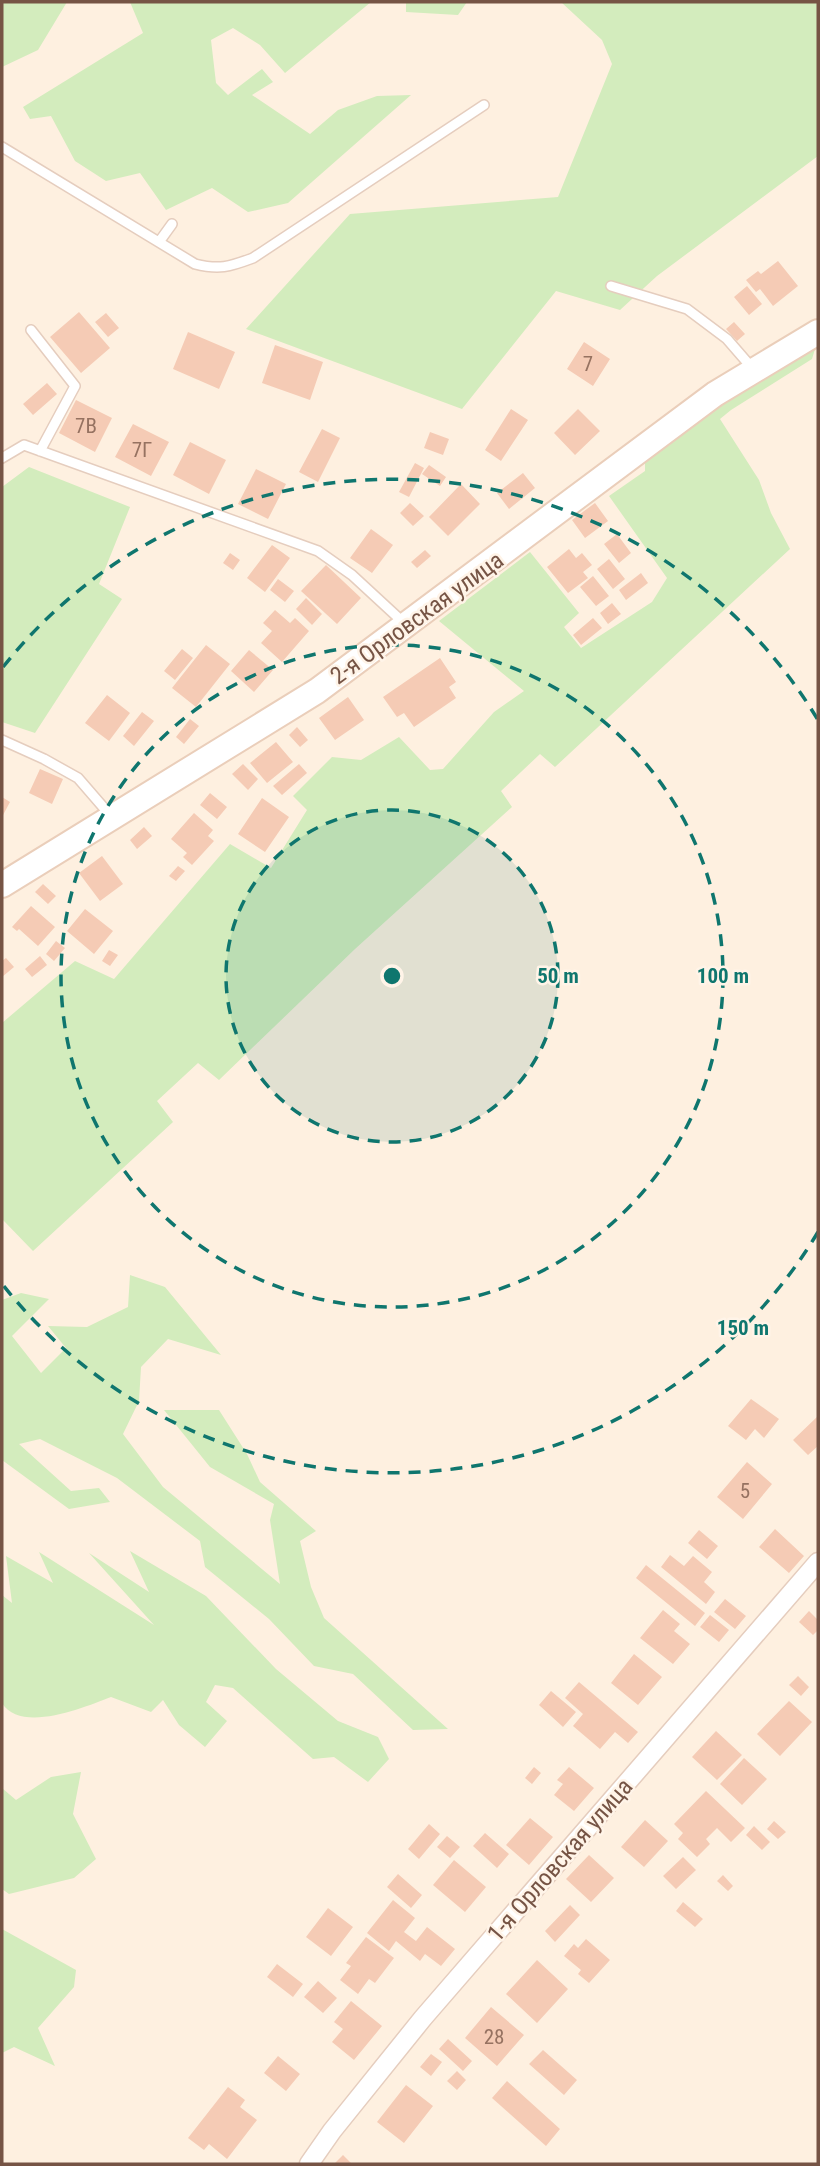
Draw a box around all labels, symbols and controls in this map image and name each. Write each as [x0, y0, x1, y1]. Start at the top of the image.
house number: 7 [583, 352, 593, 376]
house number: 7В [75, 414, 97, 438]
house number: 7Г [132, 438, 152, 462]
street label: 2-я Орловская улица [325, 546, 509, 690]
centre of rings [380, 964, 404, 988]
text: 50 m [537, 964, 579, 988]
text: 100 m [697, 964, 749, 988]
text: 150 m [717, 1316, 769, 1340]
house number: 5 [740, 1479, 750, 1503]
street label: 1-я Орловская улица [482, 1773, 638, 1947]
house number: 28 [484, 2025, 504, 2049]

